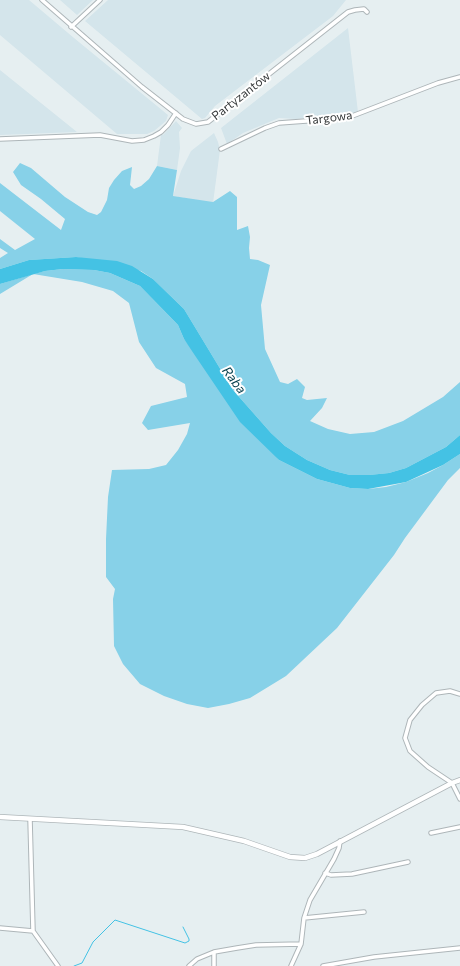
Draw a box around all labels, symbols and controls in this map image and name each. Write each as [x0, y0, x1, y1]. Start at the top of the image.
street label: Partyzantów [209, 69, 273, 123]
street label: Targowa [305, 108, 353, 128]
water label: Raba [219, 363, 249, 397]

